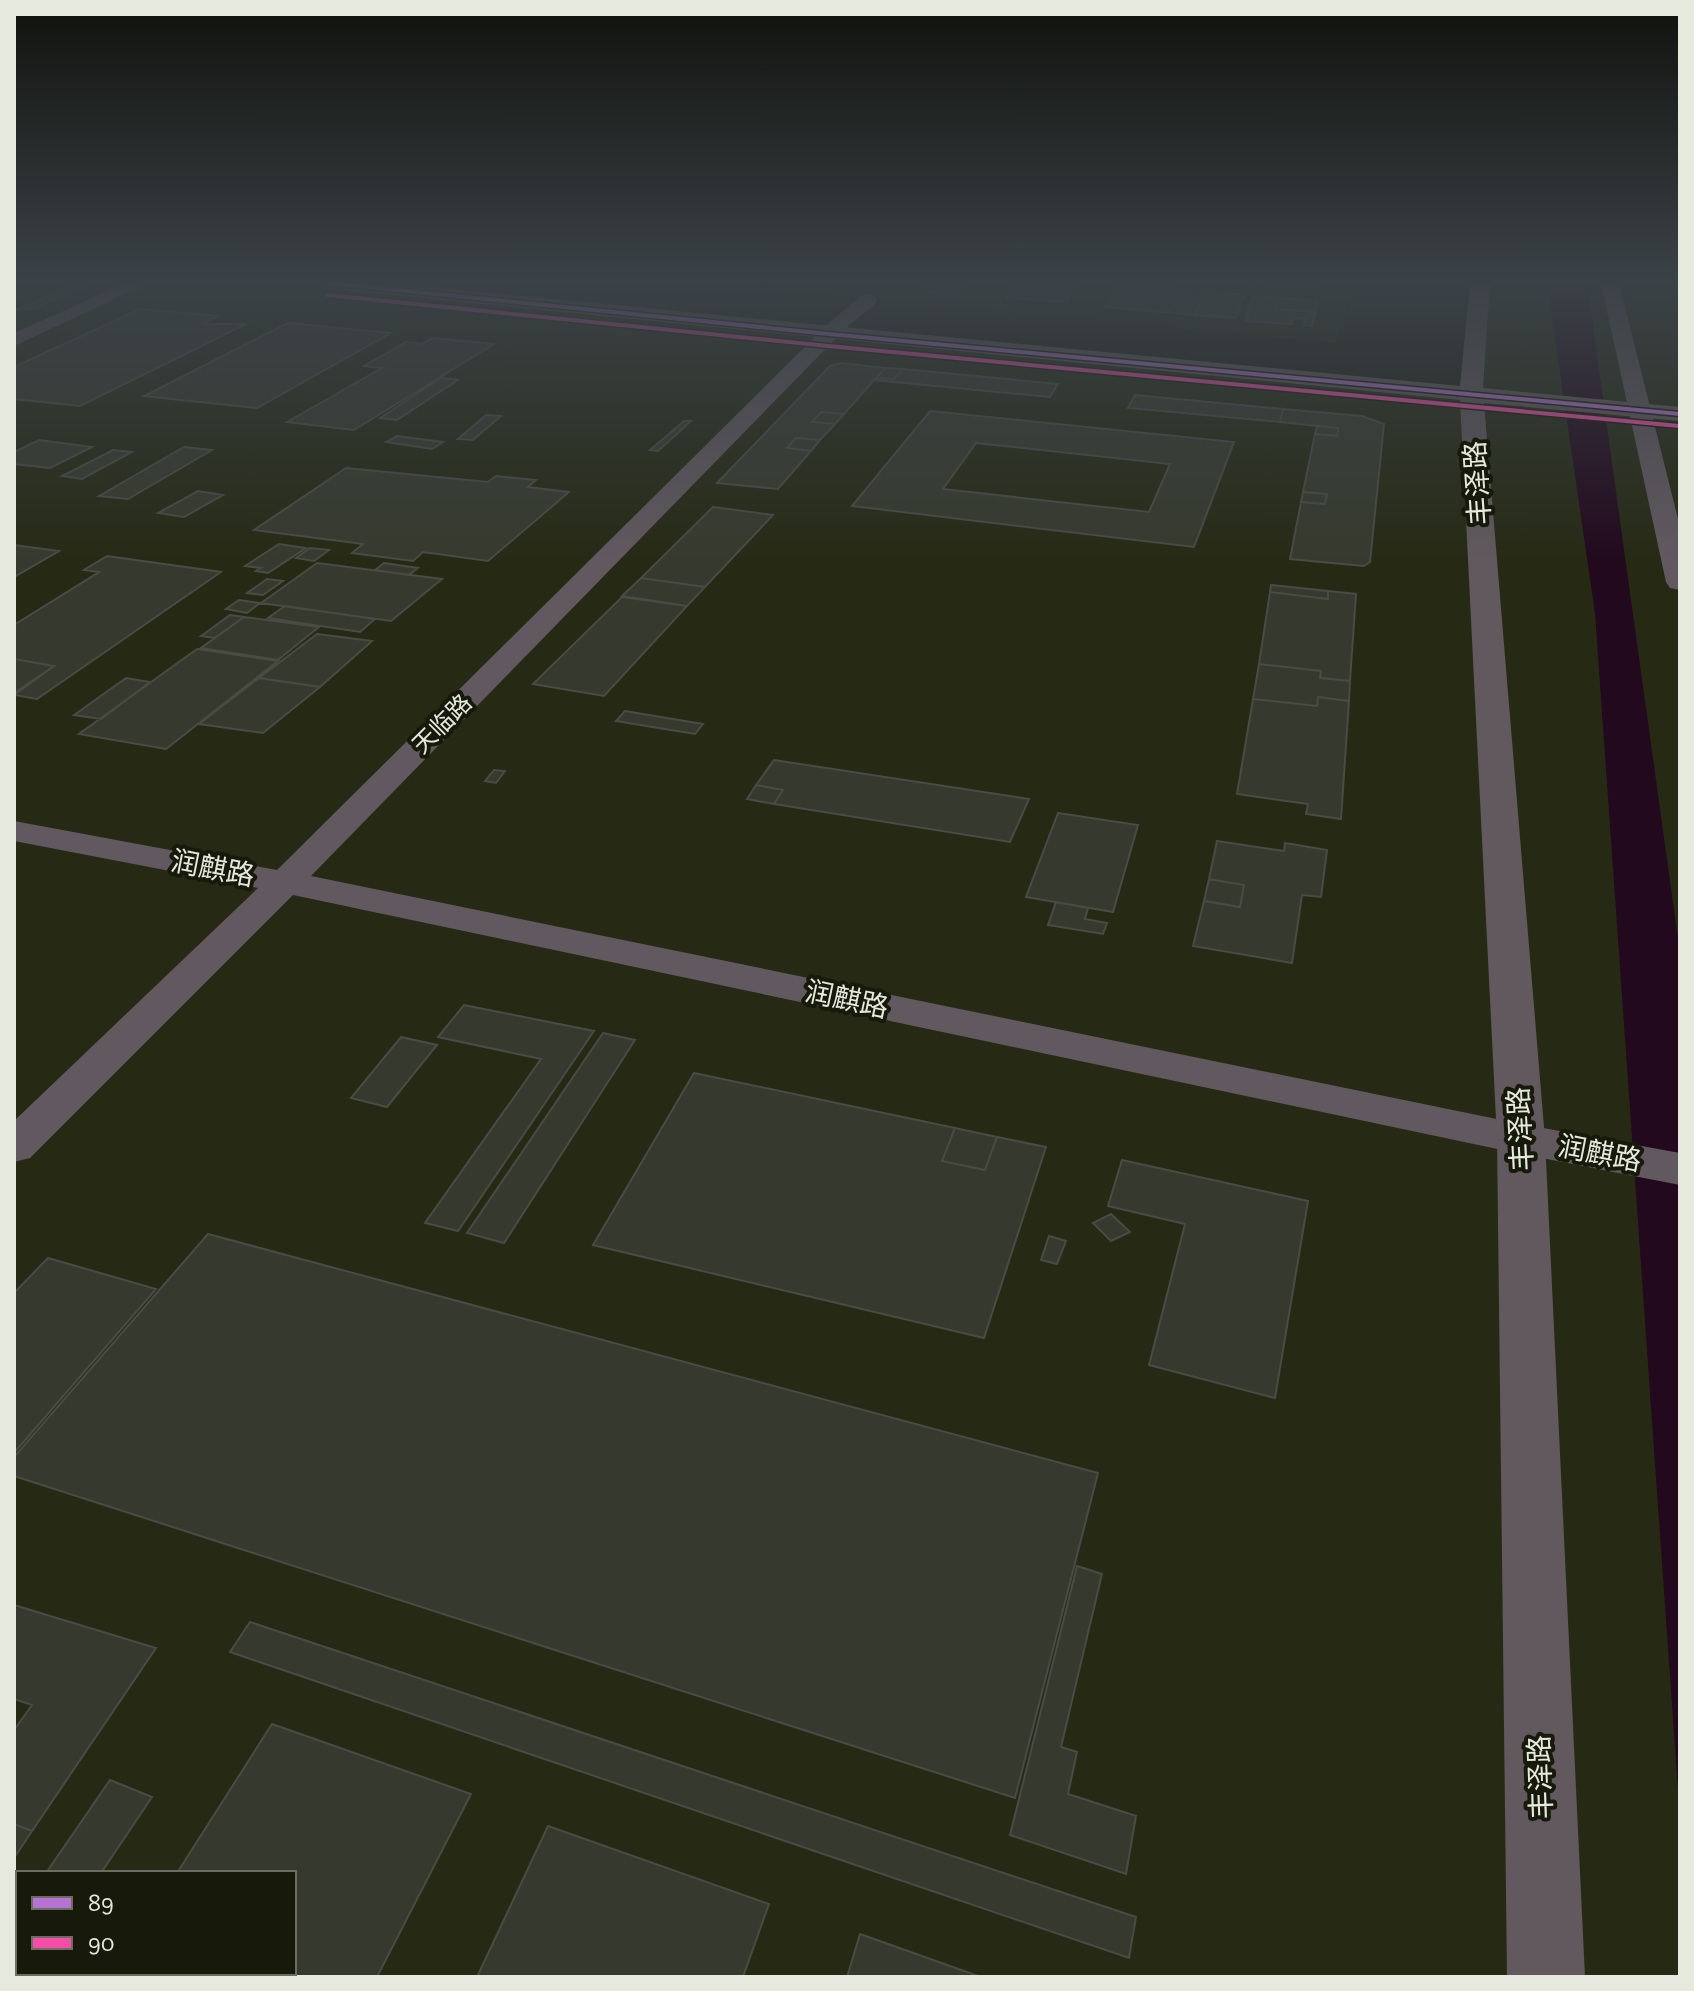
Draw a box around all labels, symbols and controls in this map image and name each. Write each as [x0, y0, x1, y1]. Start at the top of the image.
street label: 丰泽路 [1458, 440, 1497, 526]
street label: 天临路 [406, 688, 477, 759]
street label: 润麒路 [169, 844, 257, 893]
street label: 润麒路 [802, 975, 891, 1024]
street label: 丰泽路 [1502, 1086, 1539, 1172]
street label: 润麒路 [1556, 1129, 1644, 1178]
street label: 丰泽路 [1523, 1734, 1558, 1820]
legend [16, 1871, 296, 1975]
text: 89 [88, 1888, 114, 1917]
text: 90 [88, 1928, 115, 1957]

